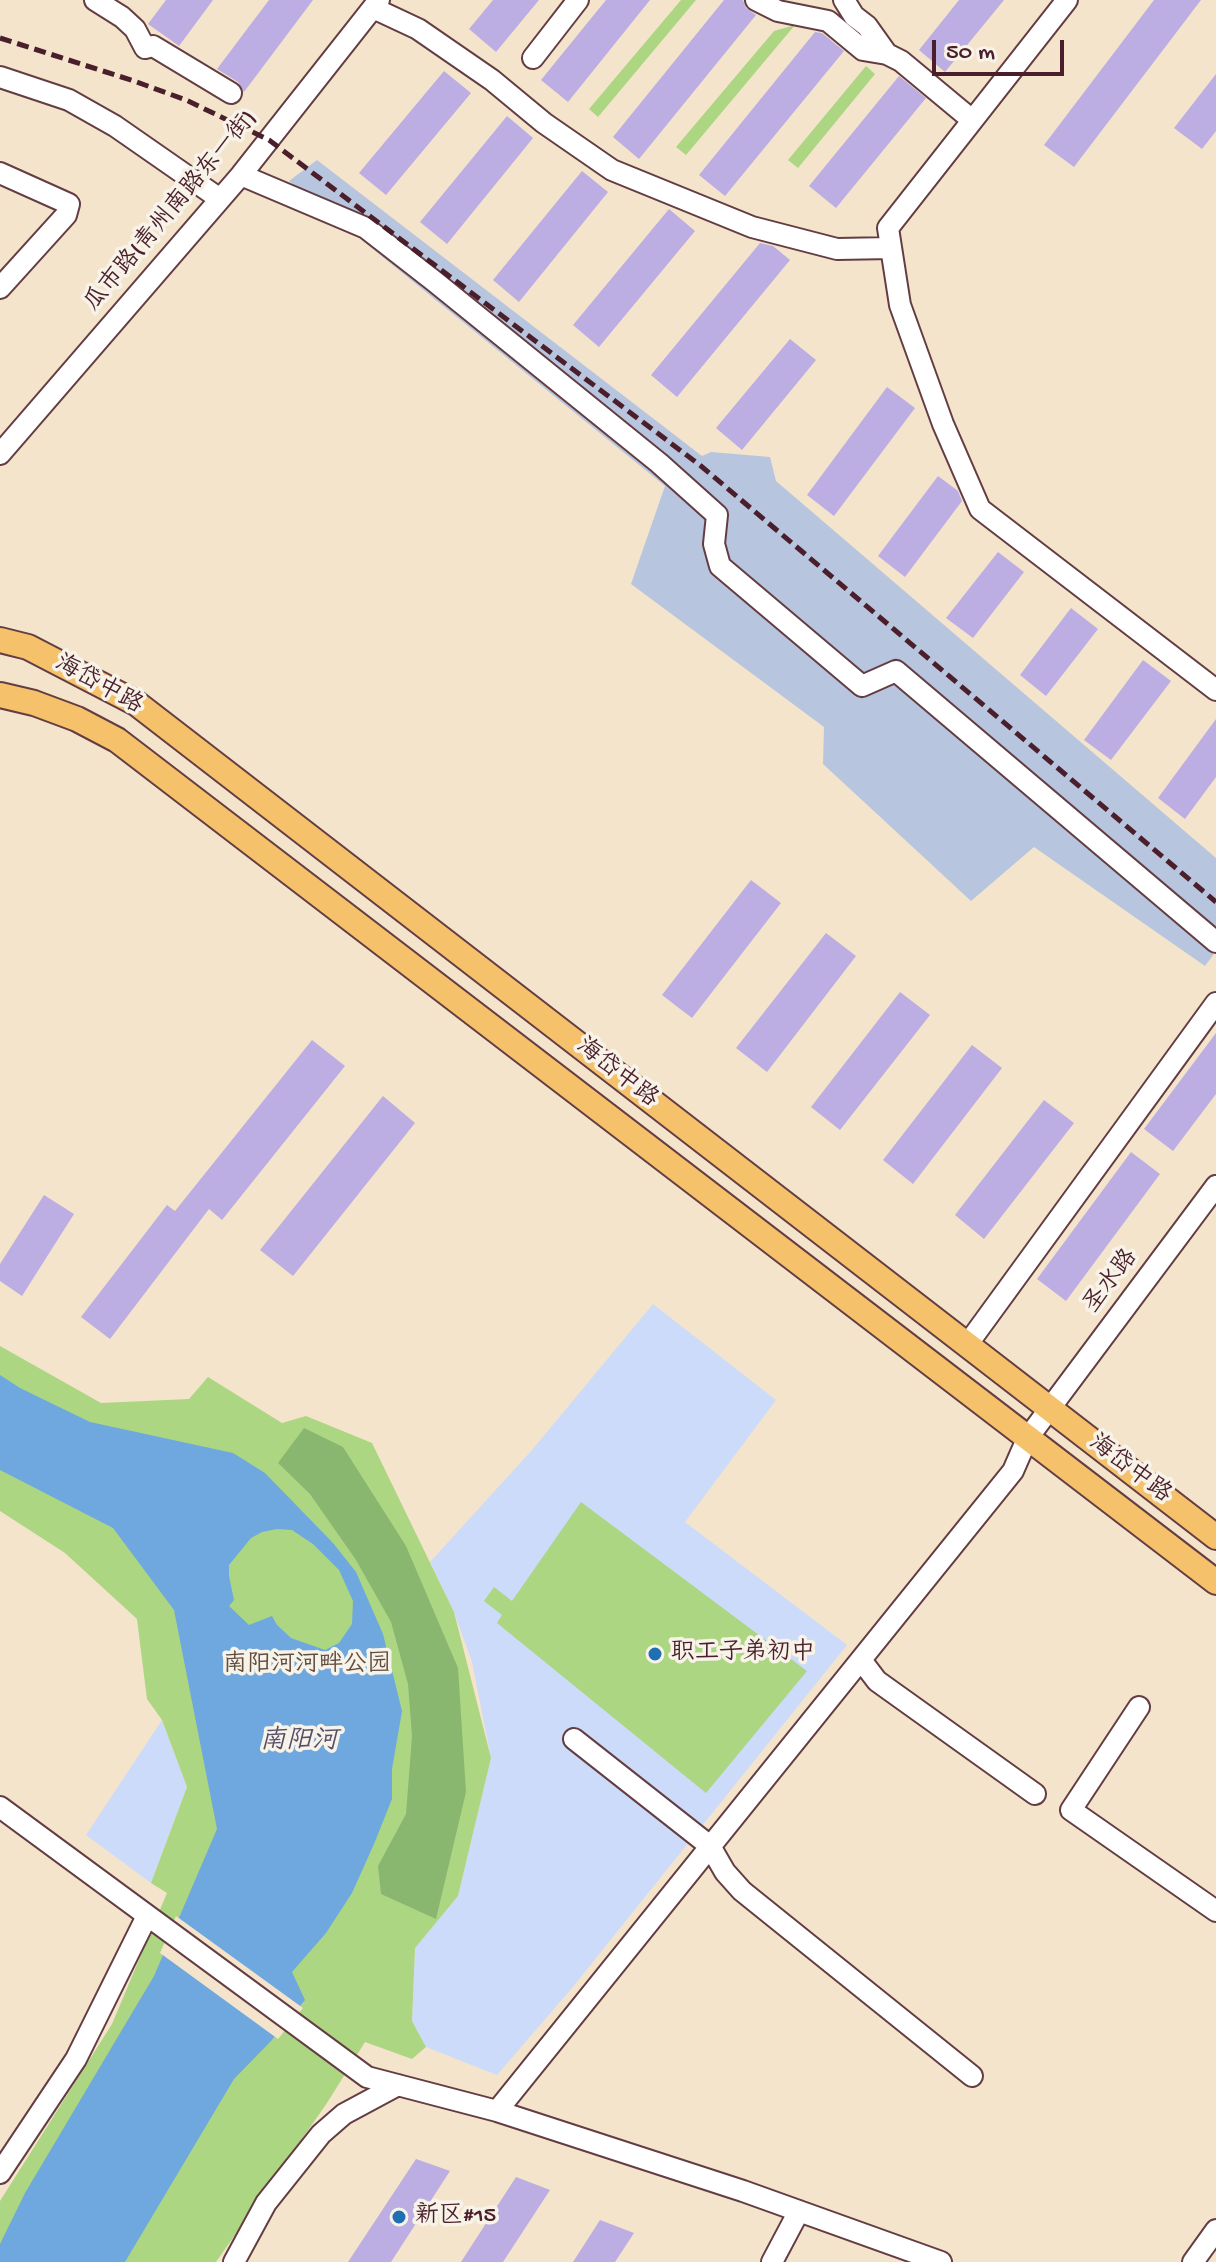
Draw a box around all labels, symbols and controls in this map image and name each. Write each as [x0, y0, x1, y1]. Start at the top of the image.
scale bar [936, 24, 1068, 74]
text: 50 m [946, 39, 995, 68]
street label: 瓜市路(青州南路东一街) [79, 106, 265, 318]
street label: 海岱中路 [49, 650, 147, 722]
street label: 海岱中路 [569, 1033, 663, 1115]
street label: 圣水路 [1079, 1245, 1145, 1319]
street label: 海岱中路 [1082, 1430, 1176, 1510]
place label: 职工子弟初中 [671, 1640, 815, 1668]
marker: 职工子弟初中 [646, 1645, 664, 1663]
park label: 南阳河河畔公园 [223, 1652, 391, 1680]
water label: 南阳河 [260, 1727, 338, 1759]
place label: 新区#15 [415, 2203, 496, 2231]
marker: 新区#15 [390, 2208, 408, 2226]

